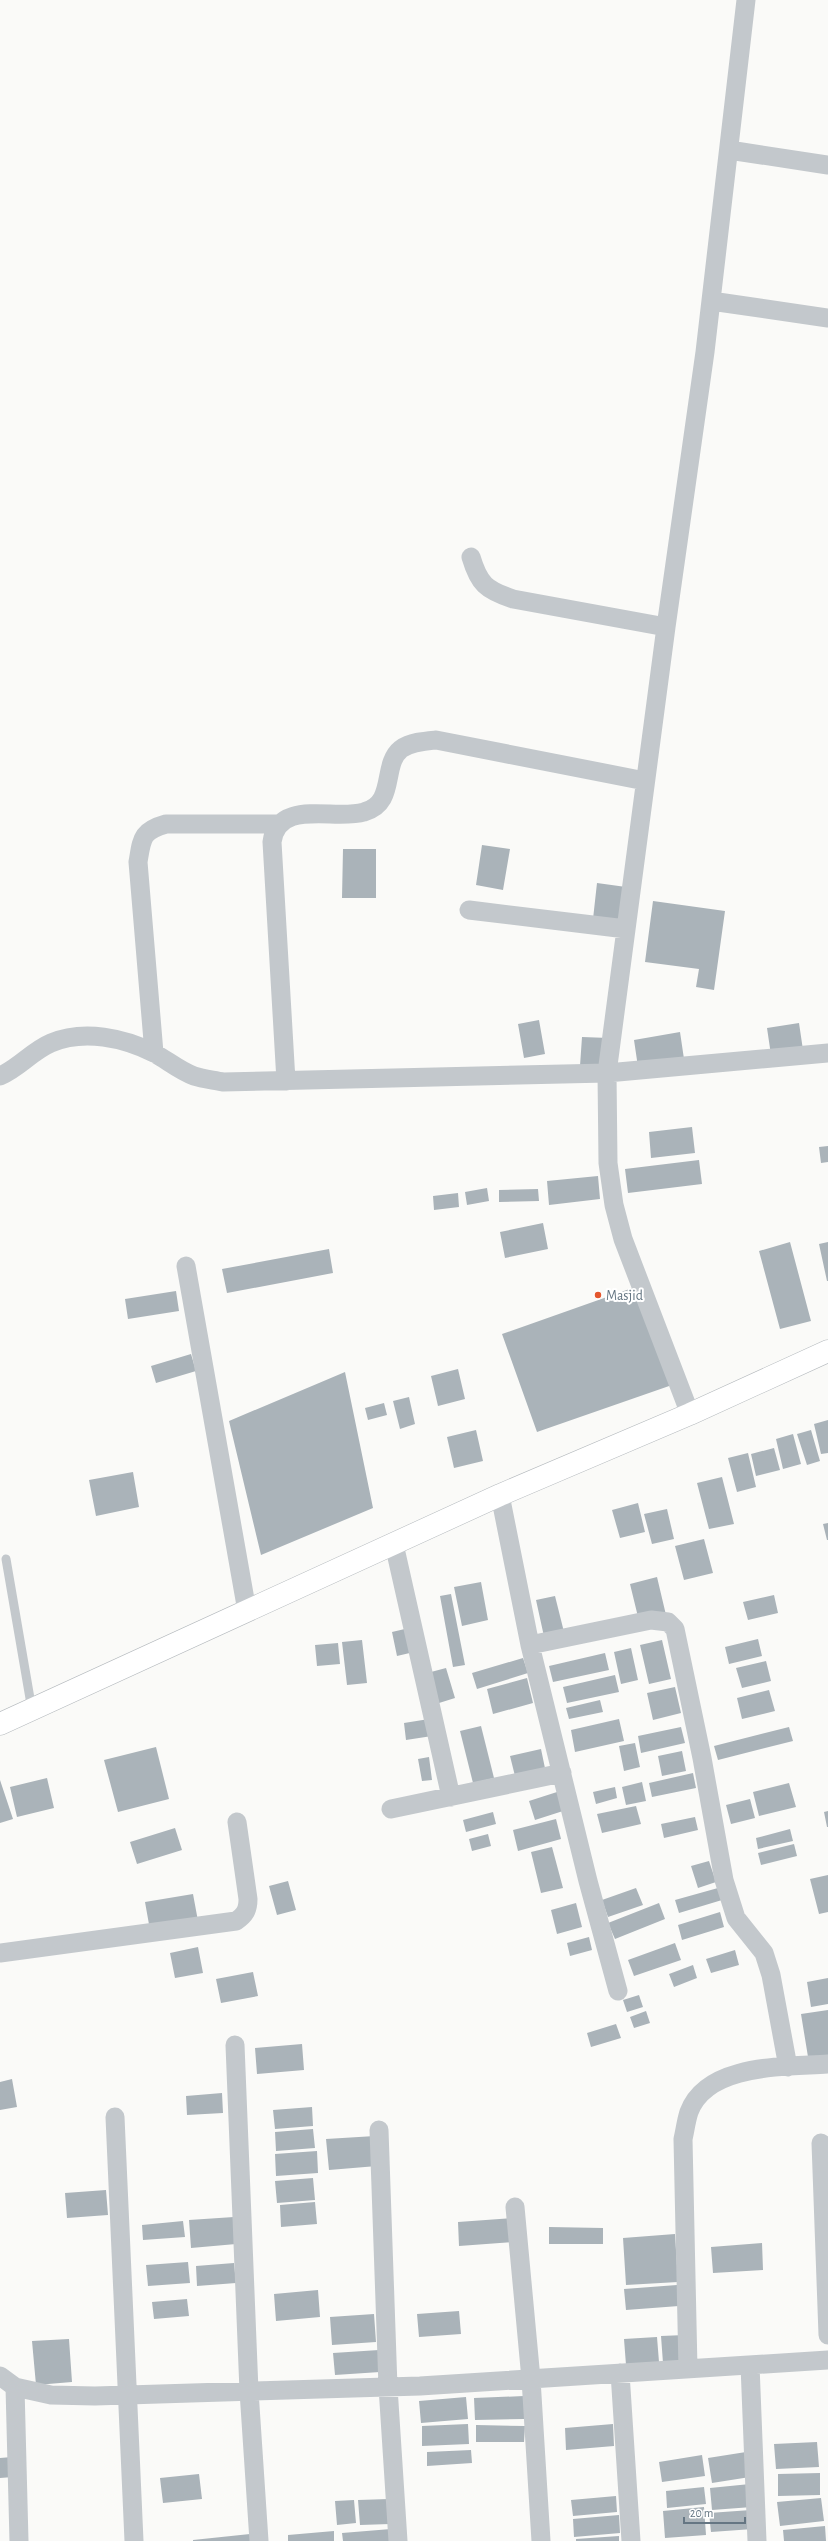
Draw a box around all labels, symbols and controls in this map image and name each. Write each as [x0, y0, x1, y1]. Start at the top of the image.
place label: Masjid [606, 1289, 643, 1303]
marker: Masjid [593, 1290, 603, 1300]
scale bar [684, 2499, 745, 2525]
text: 20 m [690, 2507, 713, 2519]

